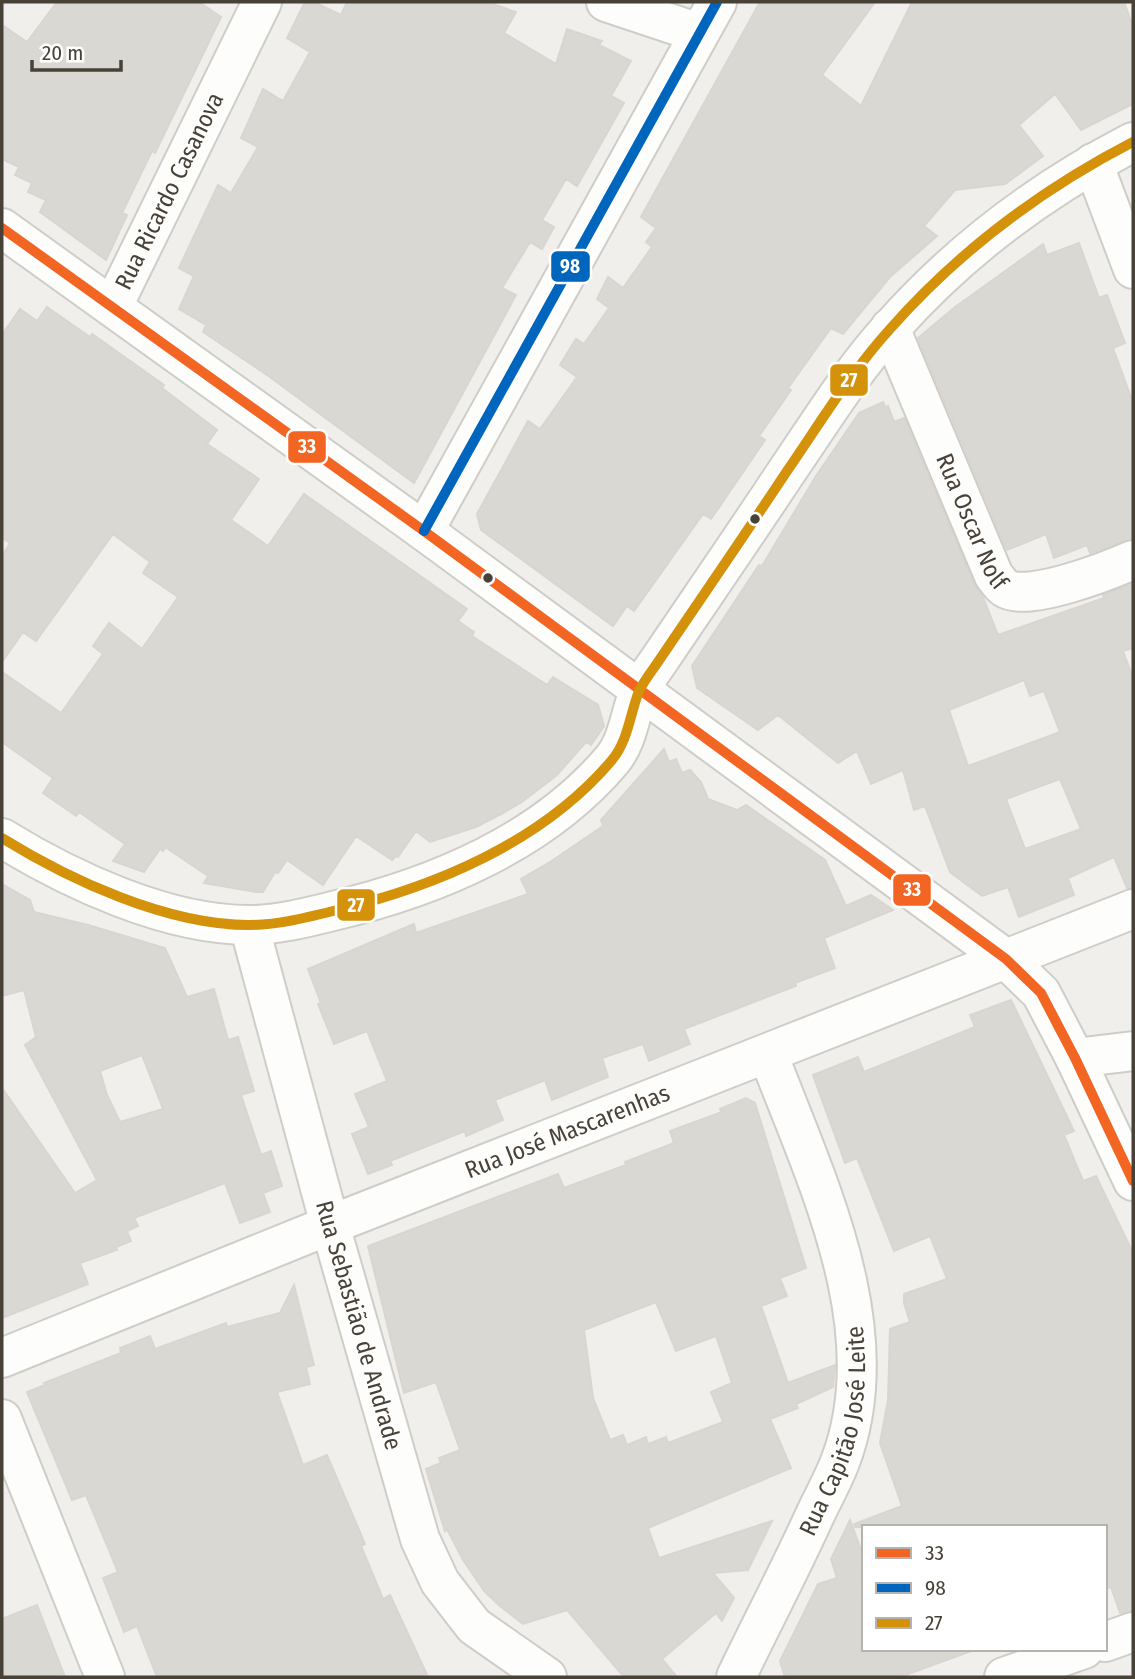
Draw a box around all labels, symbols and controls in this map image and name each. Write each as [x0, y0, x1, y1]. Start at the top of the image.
scale bar [32, 28, 121, 72]
text: 20 m [42, 40, 83, 66]
street label: Rua Ricardo Casanova [109, 88, 229, 294]
line badge: 98 [550, 250, 591, 283]
text: 98 [560, 255, 580, 278]
line badge: 27 [829, 363, 869, 397]
text: 27 [840, 369, 857, 392]
line badge: 33 [287, 430, 327, 464]
text: 33 [297, 435, 316, 458]
street label: Rua Oscar Nolf [930, 449, 1015, 597]
unlabelled marker [748, 512, 762, 526]
unlabelled marker [481, 571, 495, 585]
line badge: 33 [892, 873, 932, 907]
text: 33 [902, 878, 921, 901]
line badge: 27 [336, 888, 376, 922]
text: 27 [347, 894, 364, 917]
street label: Rua José Mascarenhas [461, 1079, 674, 1184]
street label: Rua Sebastião de Andrade [310, 1198, 408, 1453]
street label: Rua Capitão José Leite [793, 1325, 871, 1540]
legend [862, 1525, 1107, 1651]
text: 33 [925, 1540, 944, 1566]
text: 98 [925, 1575, 946, 1601]
text: 27 [925, 1610, 943, 1636]

